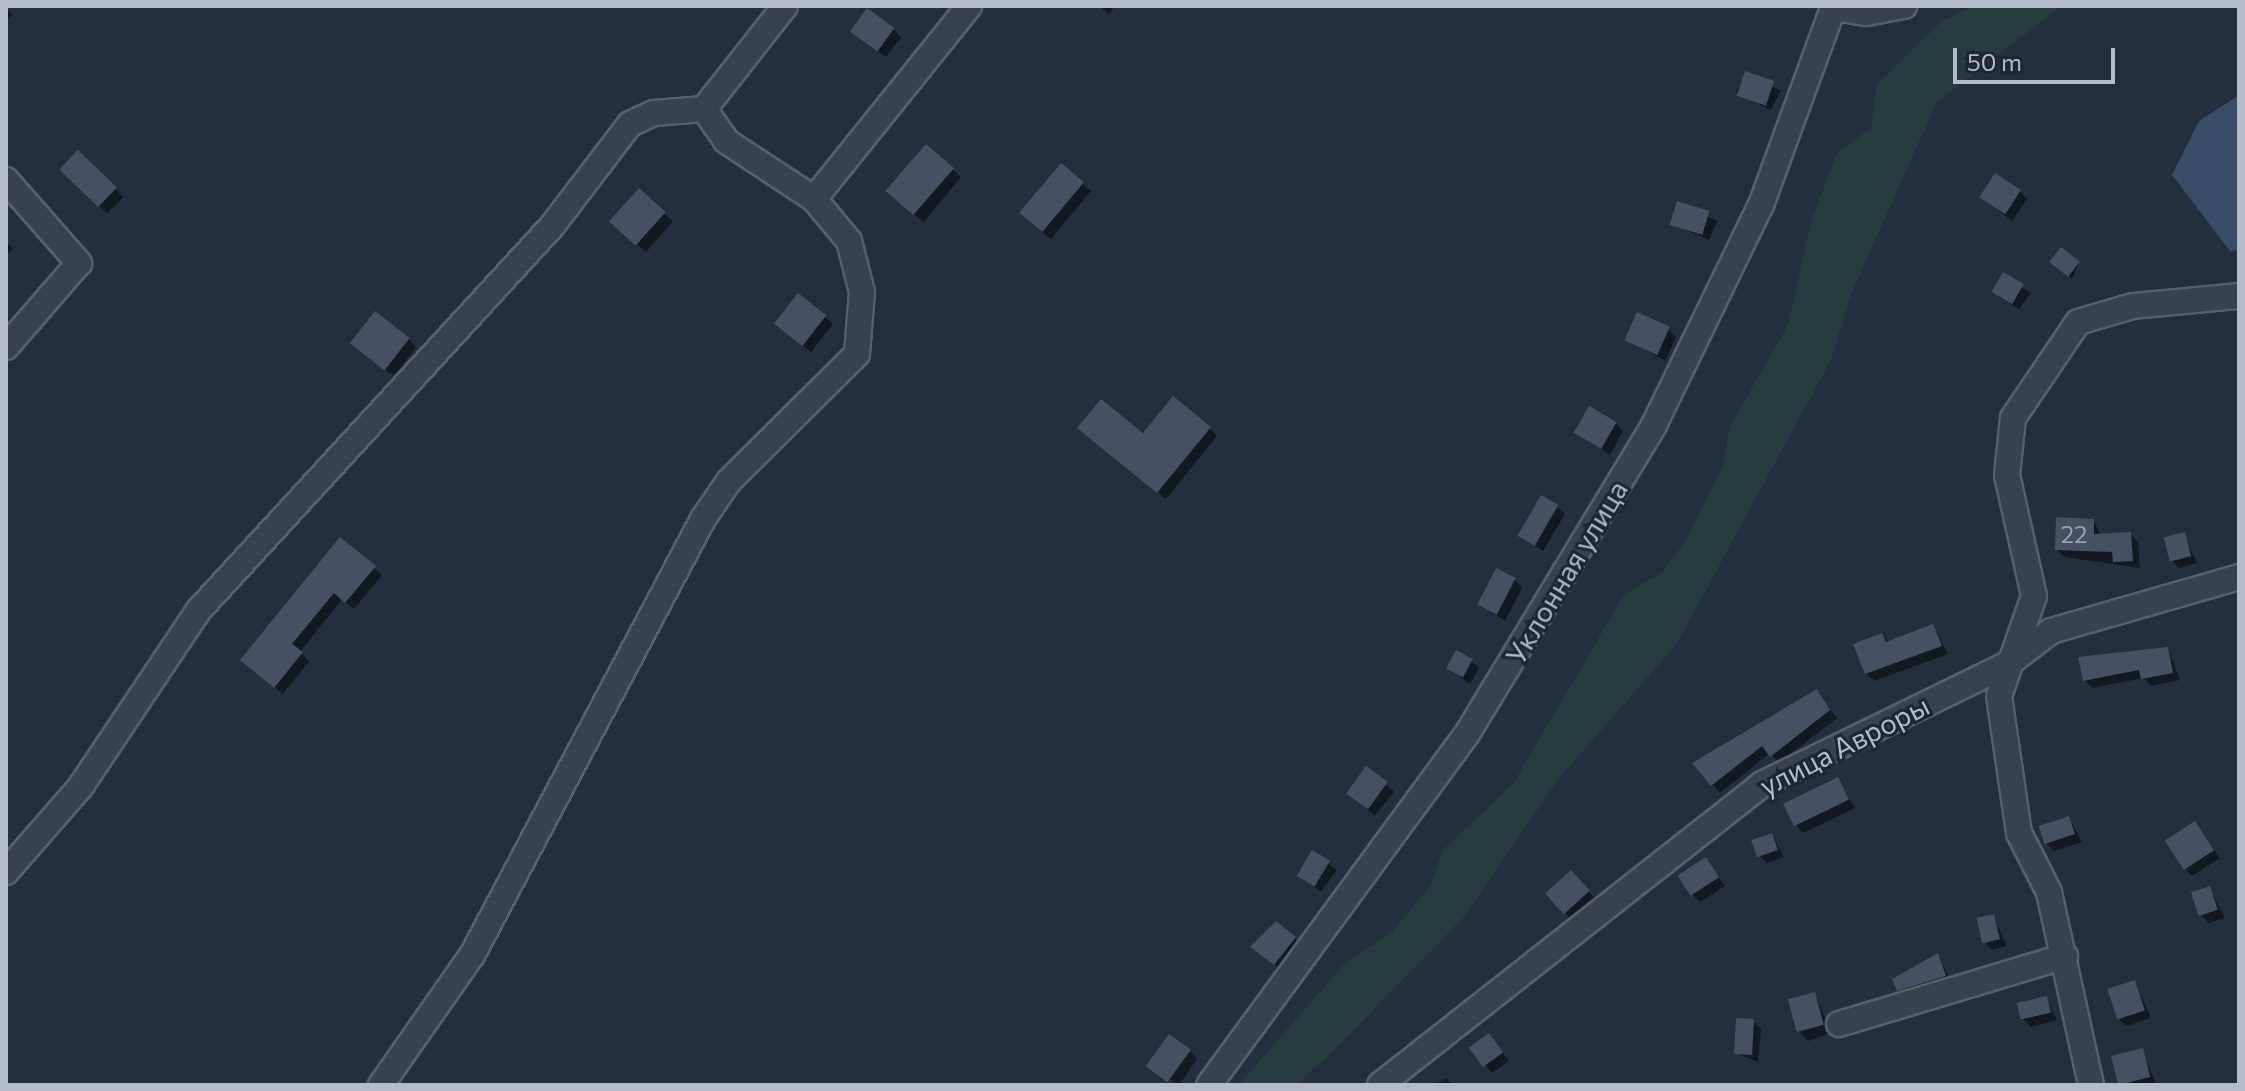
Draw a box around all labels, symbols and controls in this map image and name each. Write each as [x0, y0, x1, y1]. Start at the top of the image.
scale bar [1957, 32, 2119, 82]
text: 50 m [1967, 47, 2022, 76]
street label: Уклонная улица [1498, 474, 1634, 670]
house number: 22 [2061, 520, 2087, 548]
street label: улица Авроры [1754, 688, 1934, 802]

